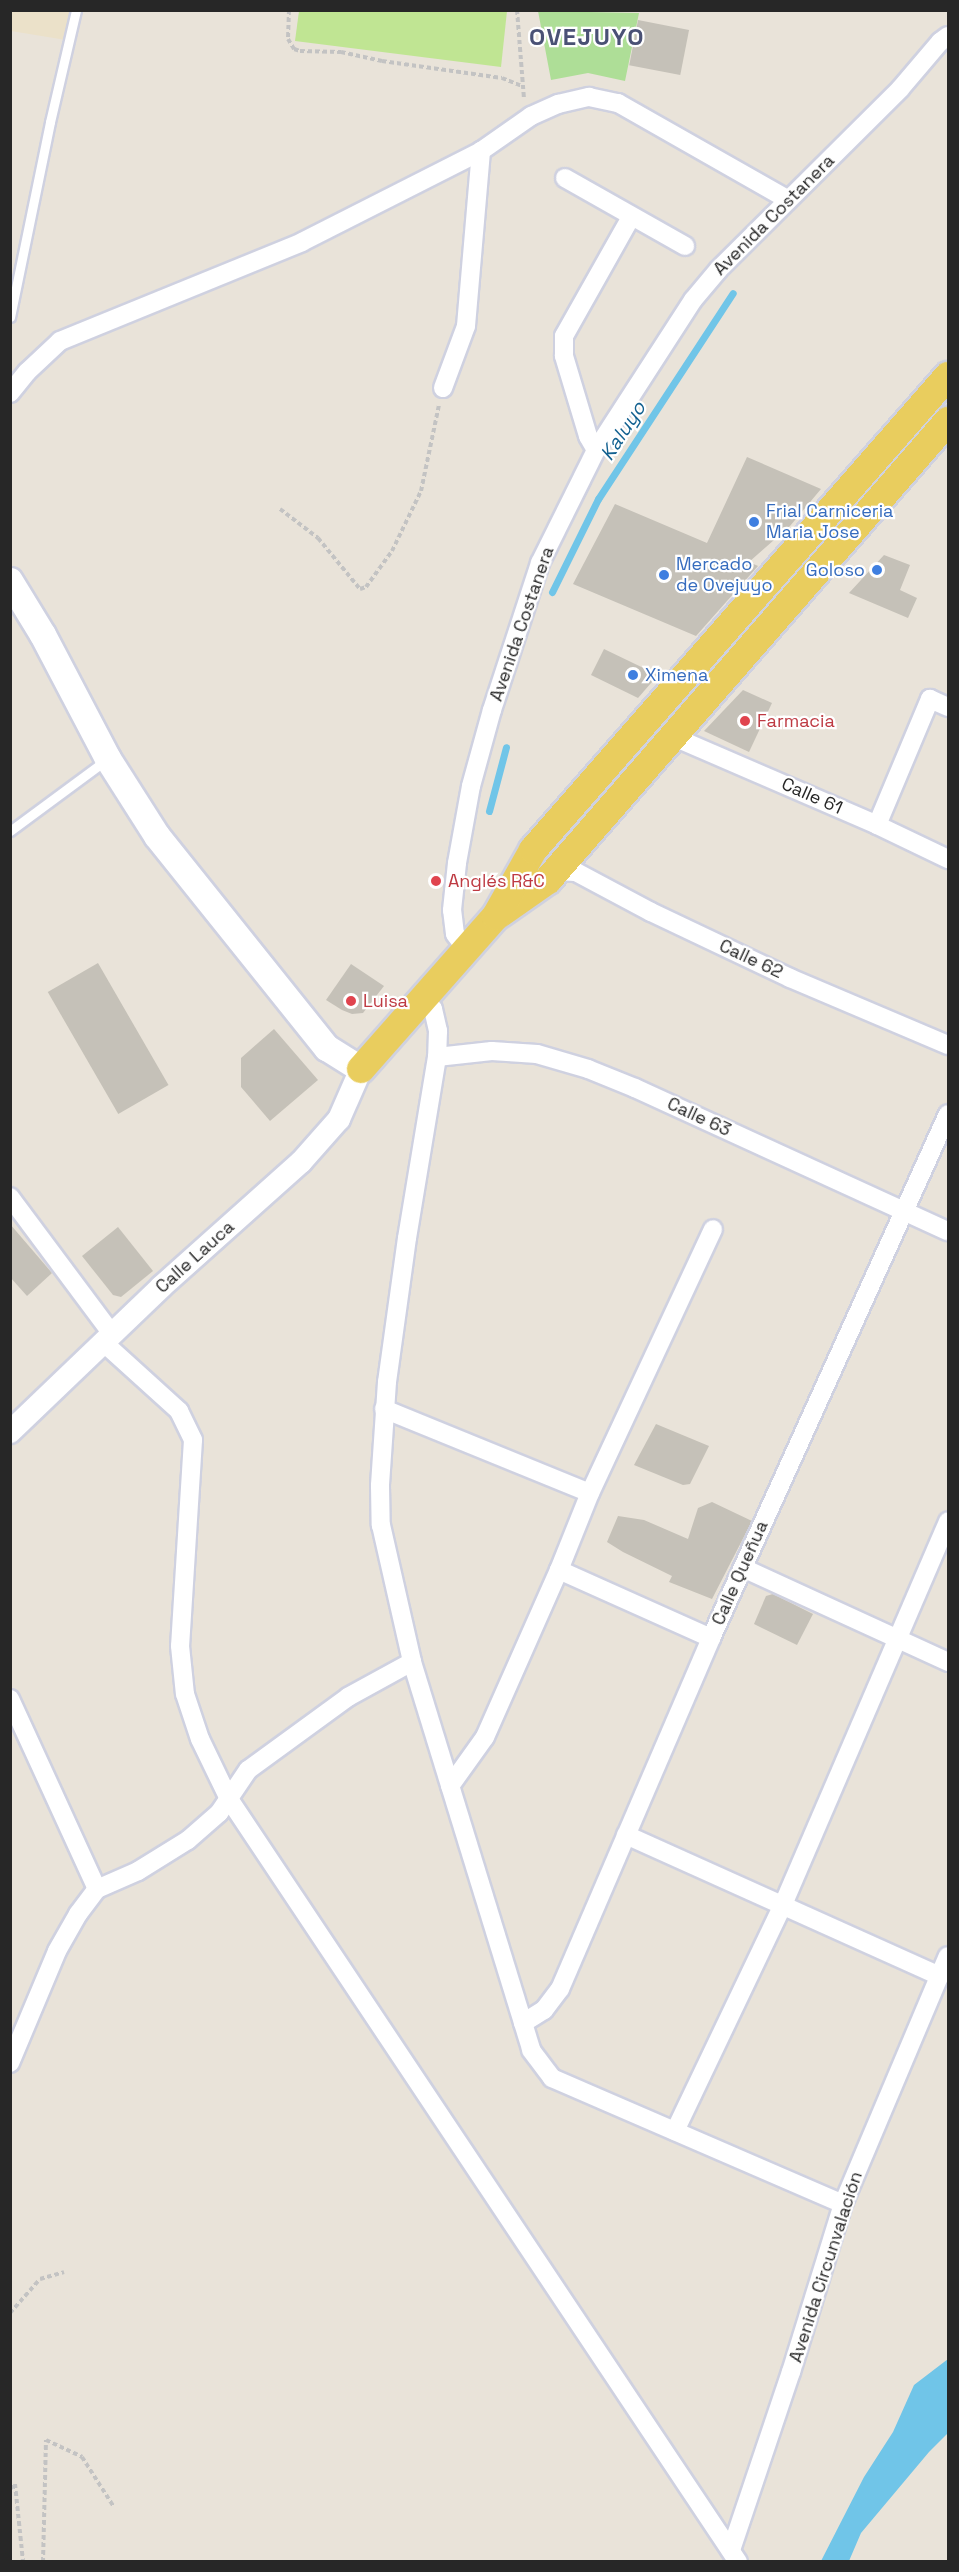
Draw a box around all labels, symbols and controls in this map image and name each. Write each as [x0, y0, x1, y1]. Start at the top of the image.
district label: OVEJUYO [529, 23, 645, 51]
street label: Avenida Costanera [709, 150, 839, 280]
water label: Kaluyo [595, 397, 651, 465]
place label: Frial Carniceria Maria Jose [766, 501, 893, 544]
marker: Frial Carniceria Maria Jose [747, 515, 761, 529]
street label: Avenida Costanera [485, 544, 559, 704]
place label: Mercado de Ovejuyo [676, 554, 773, 596]
place label: Goloso [806, 559, 865, 581]
marker: Goloso [870, 563, 884, 577]
marker: Mercado de Ovejuyo [657, 568, 671, 582]
place label: Ximena [645, 664, 708, 686]
marker: Ximena [626, 668, 640, 682]
place label: Farmacia [757, 710, 835, 732]
marker: Farmacia [738, 714, 752, 728]
street label: Calle 61 [778, 773, 846, 819]
place label: Anglés R&C [448, 870, 545, 892]
marker: Anglés R&C [429, 874, 443, 888]
street label: Calle 62 [716, 935, 786, 983]
place label: Luisa [363, 990, 408, 1012]
marker: Luisa [344, 994, 358, 1008]
street label: Calle 63 [664, 1093, 734, 1141]
street label: Calle Lauca [151, 1216, 239, 1298]
street label: Calle Queñua [707, 1517, 773, 1629]
street label: Avenida Circunvalación [785, 2169, 867, 2365]

